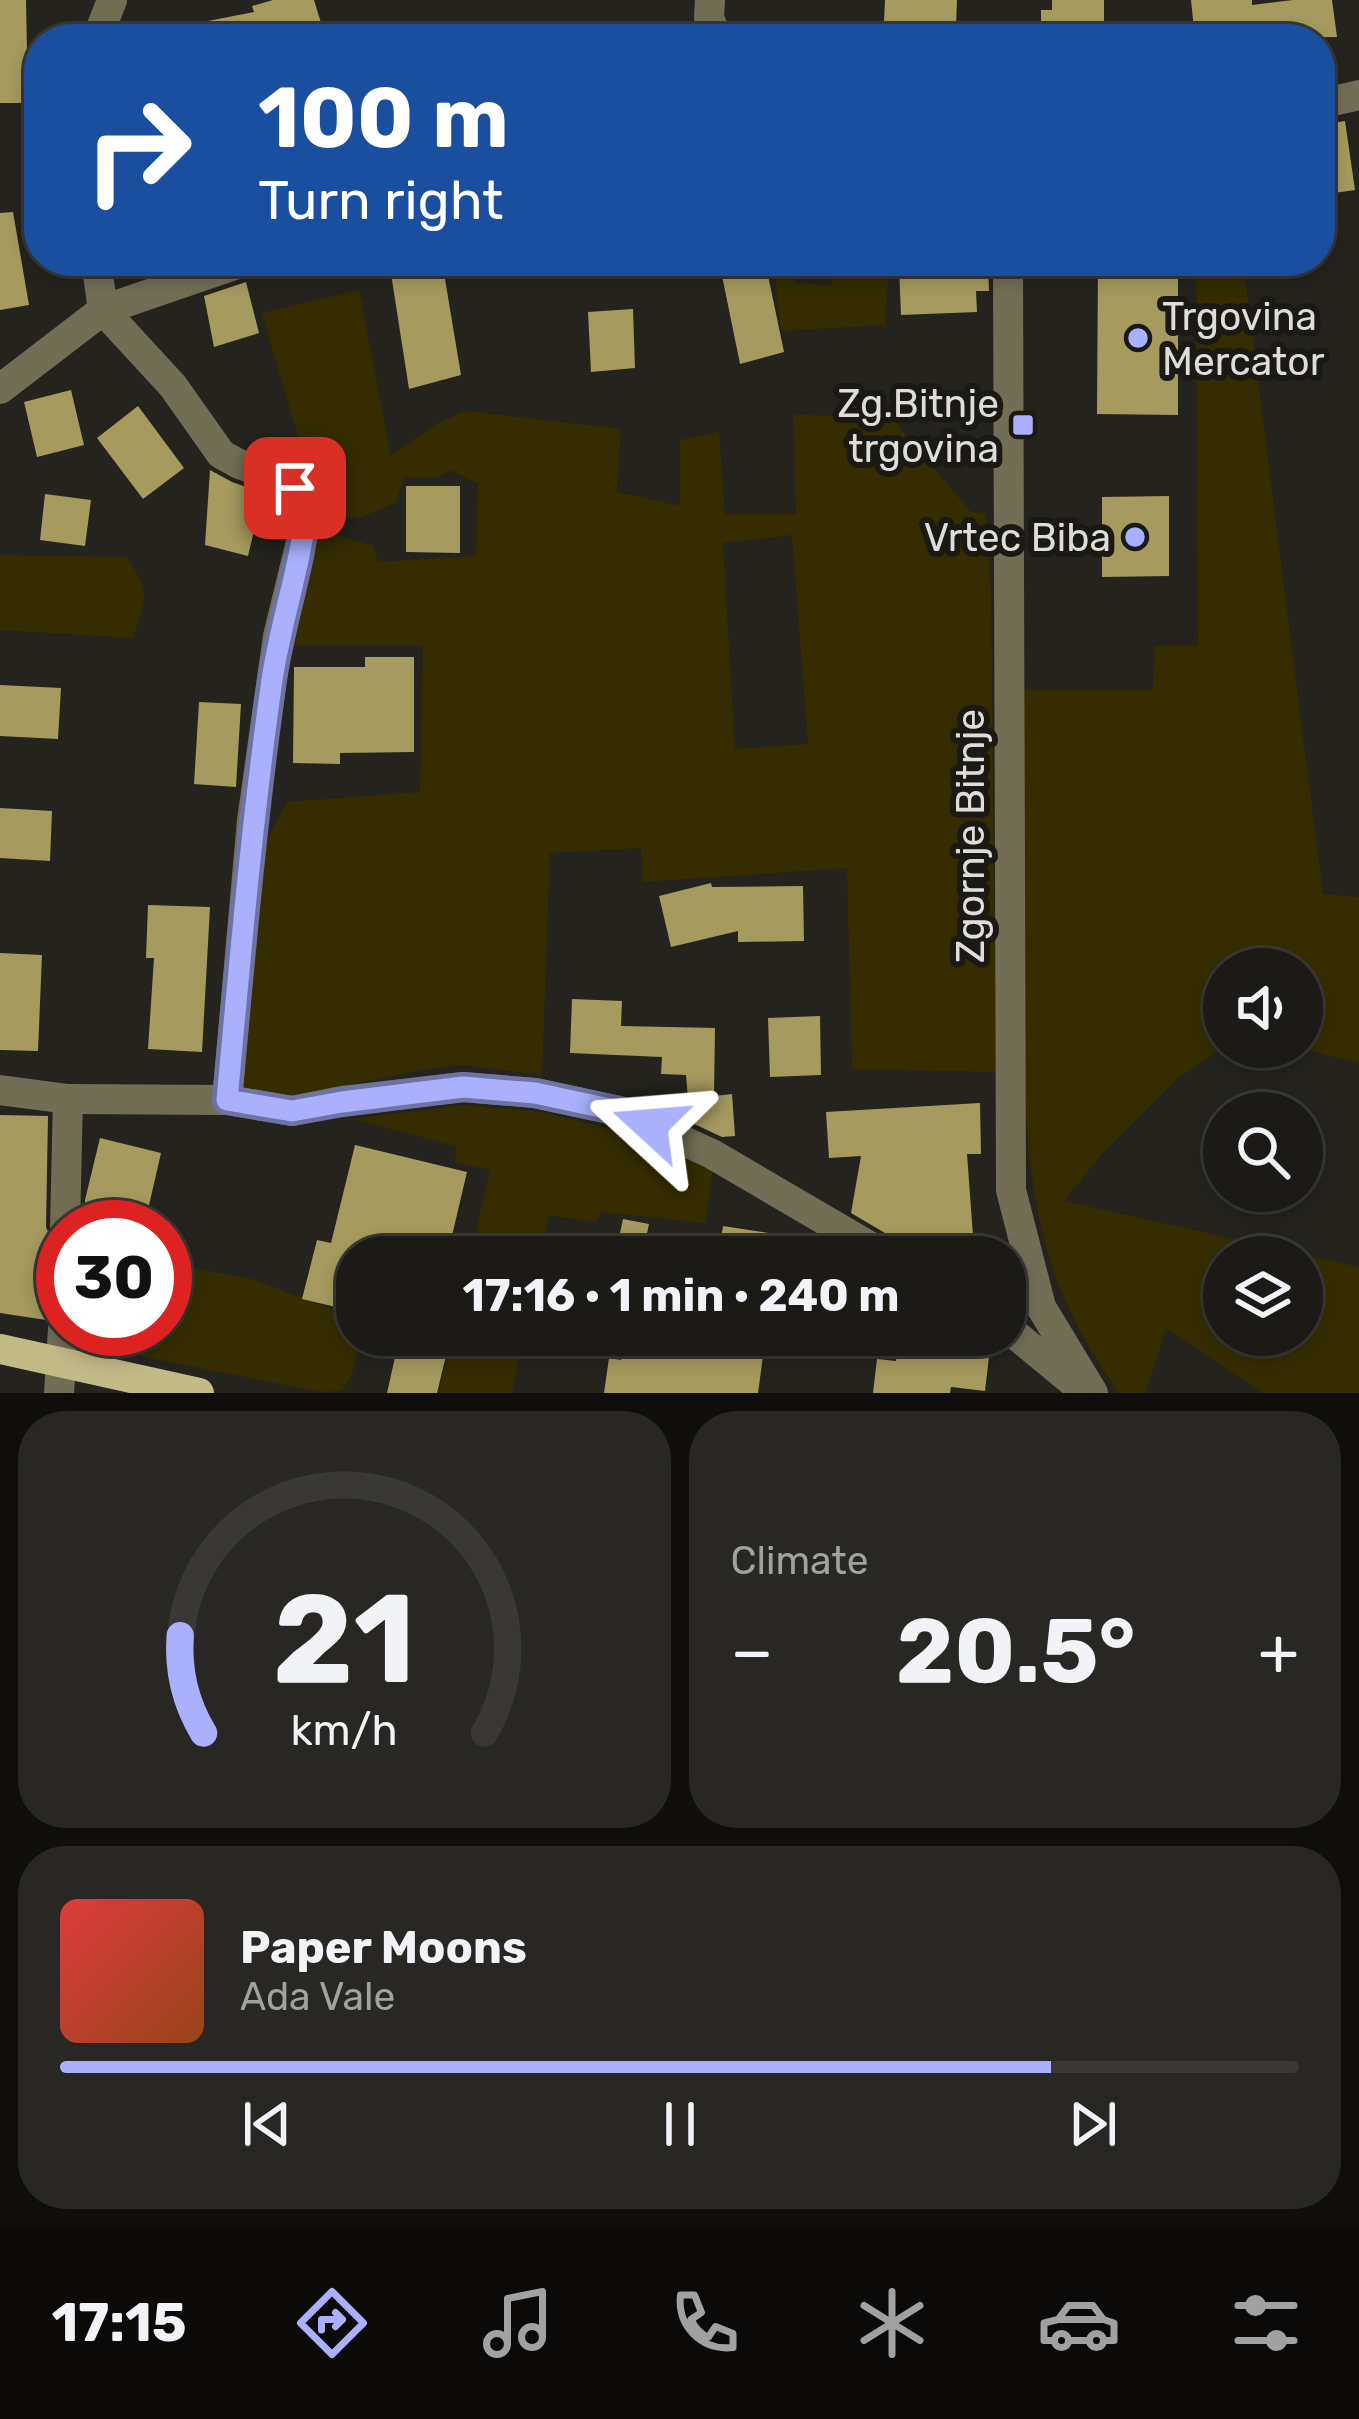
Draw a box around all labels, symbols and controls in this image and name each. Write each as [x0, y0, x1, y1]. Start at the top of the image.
text: 100 m [258, 68, 509, 168]
icon: right [60, 72, 216, 228]
text: Turn right [258, 169, 503, 233]
place label: Trgovina Mercator [1162, 294, 1325, 385]
marker: Trgovina Mercator [1125, 325, 1151, 351]
place label: Zg.Bitnje trgovina [837, 381, 999, 472]
marker: Zg.Bitnje trgovina [1010, 412, 1036, 438]
pin [244, 437, 346, 539]
icon: arrive [262, 455, 328, 521]
place label: Vrtec Biba [924, 515, 1111, 561]
marker: Vrtec Biba [1122, 524, 1148, 550]
street label: Zgornje Bitnje [948, 709, 994, 963]
map controls [1203, 948, 1323, 1356]
button: sound [1203, 948, 1323, 1068]
position arrow [587, 1062, 713, 1188]
button: search [1203, 1092, 1323, 1212]
speed limit sign: 30 [36, 1200, 192, 1356]
button: layers [1203, 1236, 1323, 1356]
text: 17:16 · 1 min · 240 m [462, 1269, 900, 1322]
text: Climate [731, 1538, 869, 1584]
text: 21 [273, 1565, 416, 1713]
text: 20.5° [896, 1598, 1136, 1705]
text: − [731, 1612, 773, 1691]
text: + [1258, 1612, 1299, 1691]
text: km/h [291, 1704, 398, 1755]
text: Paper Moons [240, 1921, 527, 1974]
text: Ada Vale [240, 1974, 395, 2020]
icon: previous [234, 2091, 300, 2157]
icon: pause [647, 2091, 713, 2157]
icon: next [1060, 2091, 1126, 2157]
icon: directions [290, 2281, 374, 2365]
icon: music [476, 2281, 560, 2365]
icon: phone [663, 2281, 747, 2365]
icon: climate [850, 2281, 934, 2365]
icon: car [1037, 2281, 1121, 2365]
icon: filters [1224, 2281, 1308, 2365]
text: 17:15 [51, 2291, 187, 2355]

